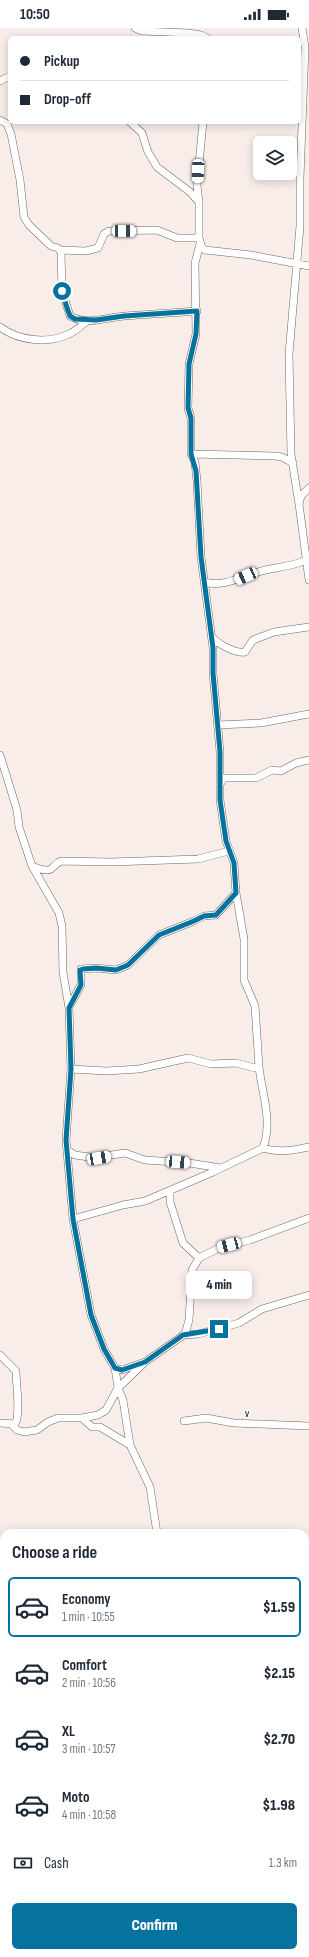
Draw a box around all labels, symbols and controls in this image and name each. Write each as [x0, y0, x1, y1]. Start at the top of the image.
text: 10:50 [20, 5, 50, 24]
text: Pickup [44, 52, 80, 71]
text: Drop-off [44, 90, 91, 109]
map controls [253, 136, 297, 180]
button: layers [253, 136, 297, 180]
car [192, 159, 204, 183]
car [112, 225, 136, 237]
route start [53, 282, 71, 300]
car [233, 566, 259, 586]
car [86, 1150, 112, 1166]
car [166, 1155, 190, 1169]
car [216, 1236, 242, 1254]
callout: 4 min [186, 1271, 252, 1299]
text: 4 min [206, 1277, 232, 1293]
route end [210, 1320, 228, 1338]
street label: v [244, 1406, 250, 1421]
text: Choose a ride [12, 1542, 97, 1563]
icon: car [14, 1589, 50, 1625]
text: Economy [62, 1590, 111, 1609]
text: $1.59 [263, 1598, 295, 1617]
text: 1 min · 10:55 [62, 1609, 115, 1625]
icon: car [14, 1655, 50, 1691]
text: Comfort [62, 1656, 107, 1675]
text: $2.15 [264, 1664, 295, 1683]
text: 2 min · 10:56 [62, 1675, 116, 1691]
icon: car [14, 1721, 50, 1757]
text: XL [62, 1722, 75, 1741]
text: $2.70 [263, 1730, 295, 1749]
text: 3 min · 10:57 [62, 1741, 116, 1757]
icon: car [14, 1787, 50, 1823]
text: Moto [62, 1788, 89, 1807]
text: $1.98 [263, 1796, 295, 1815]
text: 4 min · 10:58 [62, 1807, 116, 1823]
icon: cash [12, 1852, 34, 1874]
text: Cash [44, 1854, 69, 1873]
text: 1.3 km [269, 1855, 297, 1871]
button: Confirm [12, 1903, 297, 1949]

